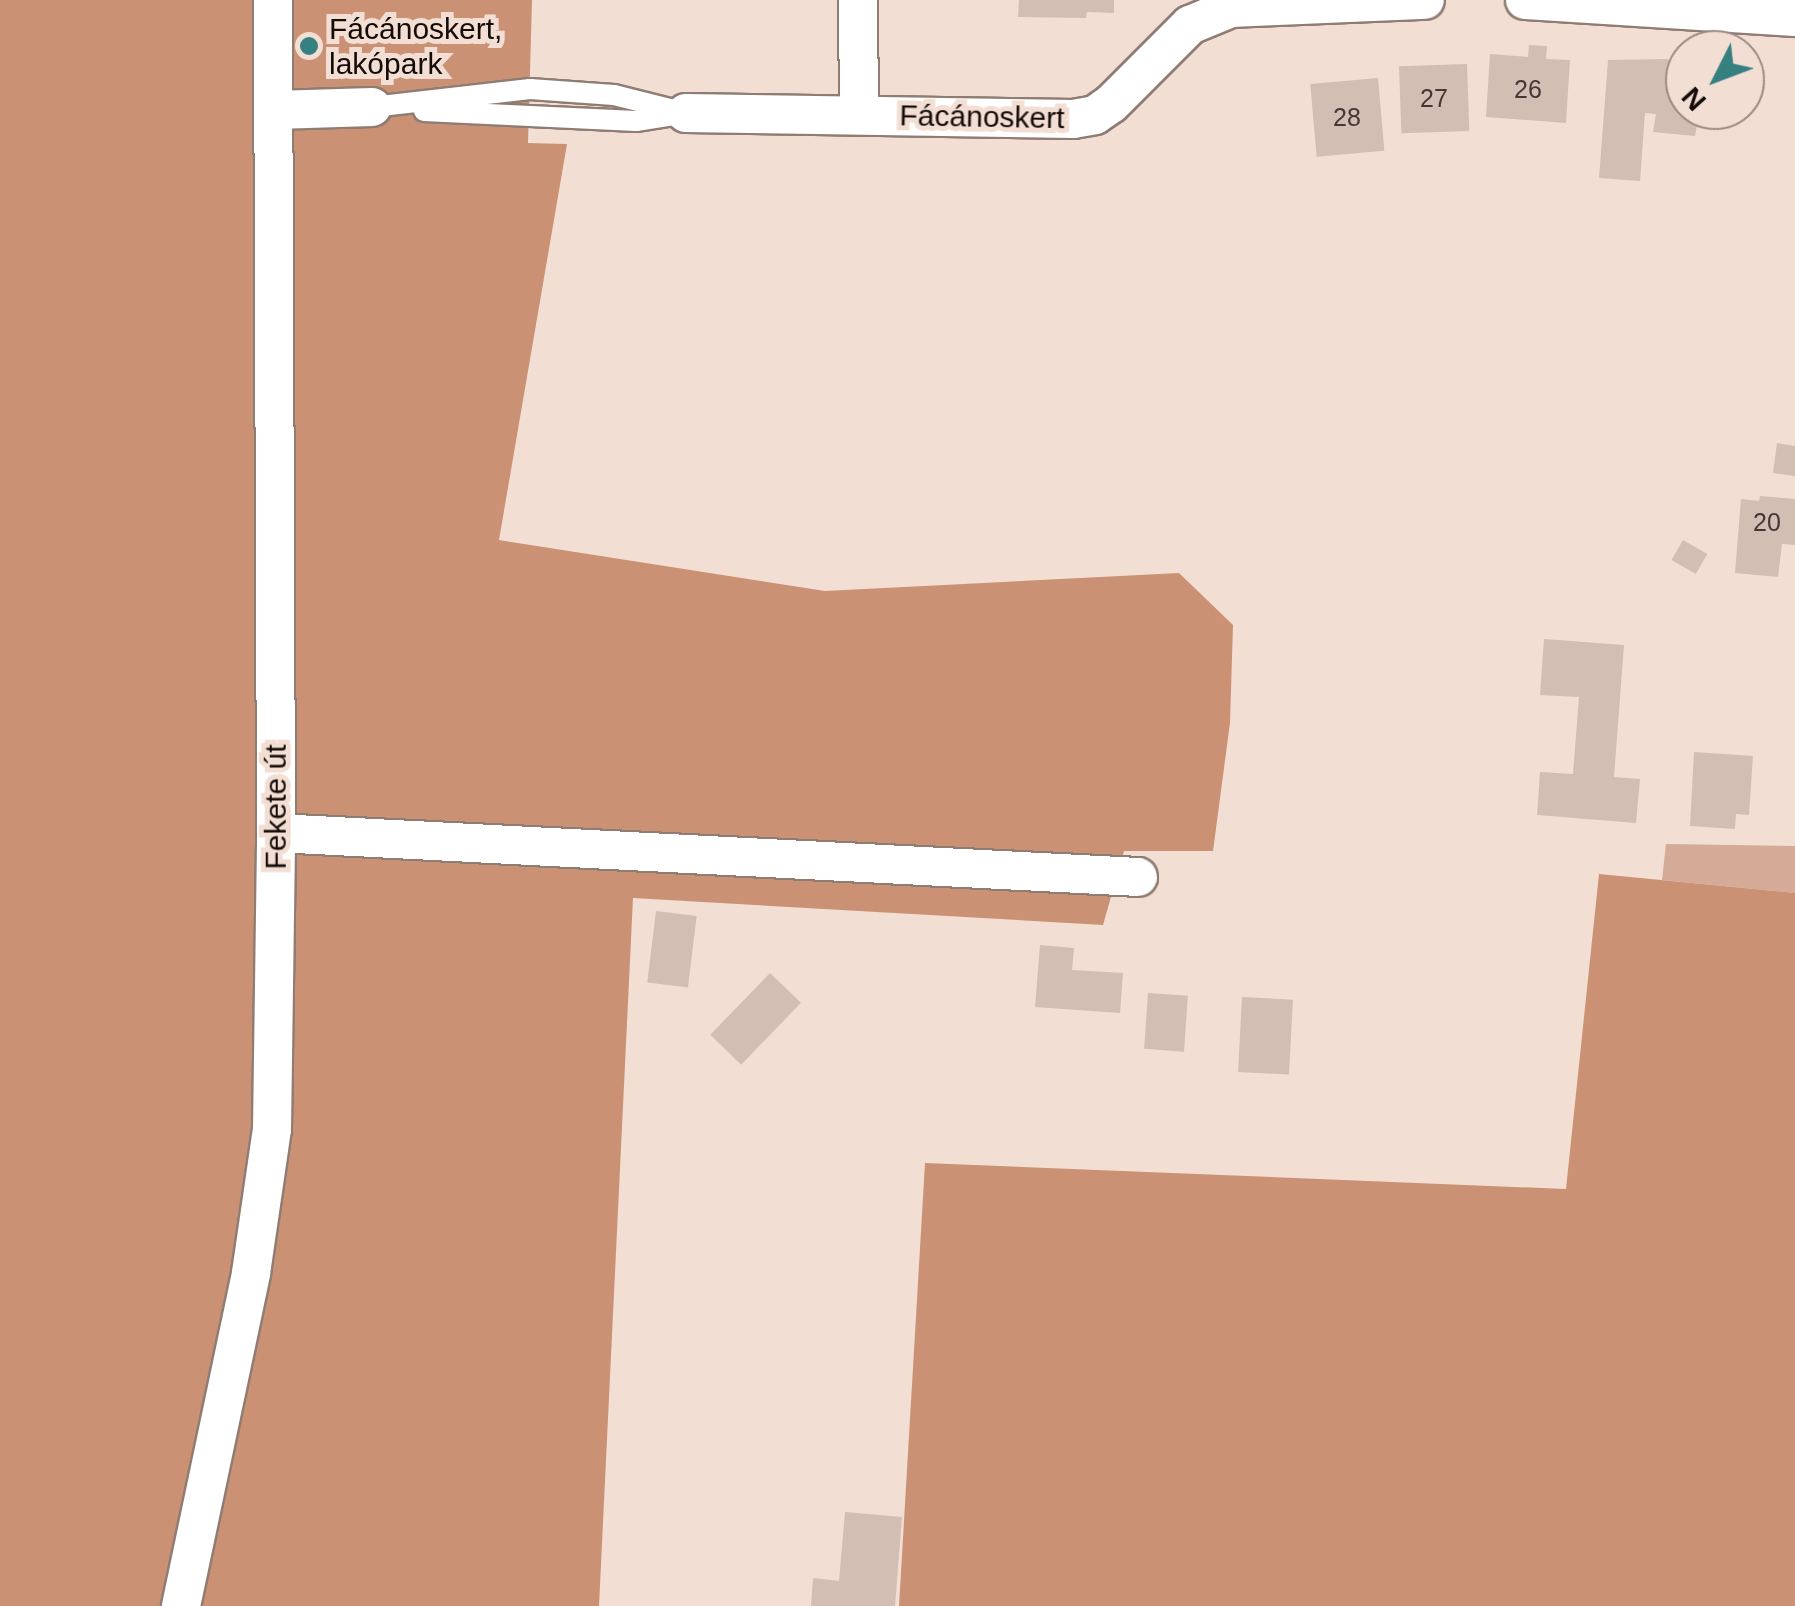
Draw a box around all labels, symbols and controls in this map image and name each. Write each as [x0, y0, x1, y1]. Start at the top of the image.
place label: Fácánoskert, lakópark [329, 11, 502, 82]
north arrow [1665, 30, 1765, 130]
marker: Fácánoskert, lakópark [298, 35, 320, 57]
house number: 26 [1514, 74, 1542, 104]
text: N [1676, 81, 1712, 117]
house number: 27 [1420, 83, 1448, 113]
street label: Fácánoskert [899, 98, 1065, 136]
house number: 28 [1333, 102, 1361, 132]
house number: 20 [1753, 507, 1781, 537]
street label: Fekete út [258, 744, 294, 870]

